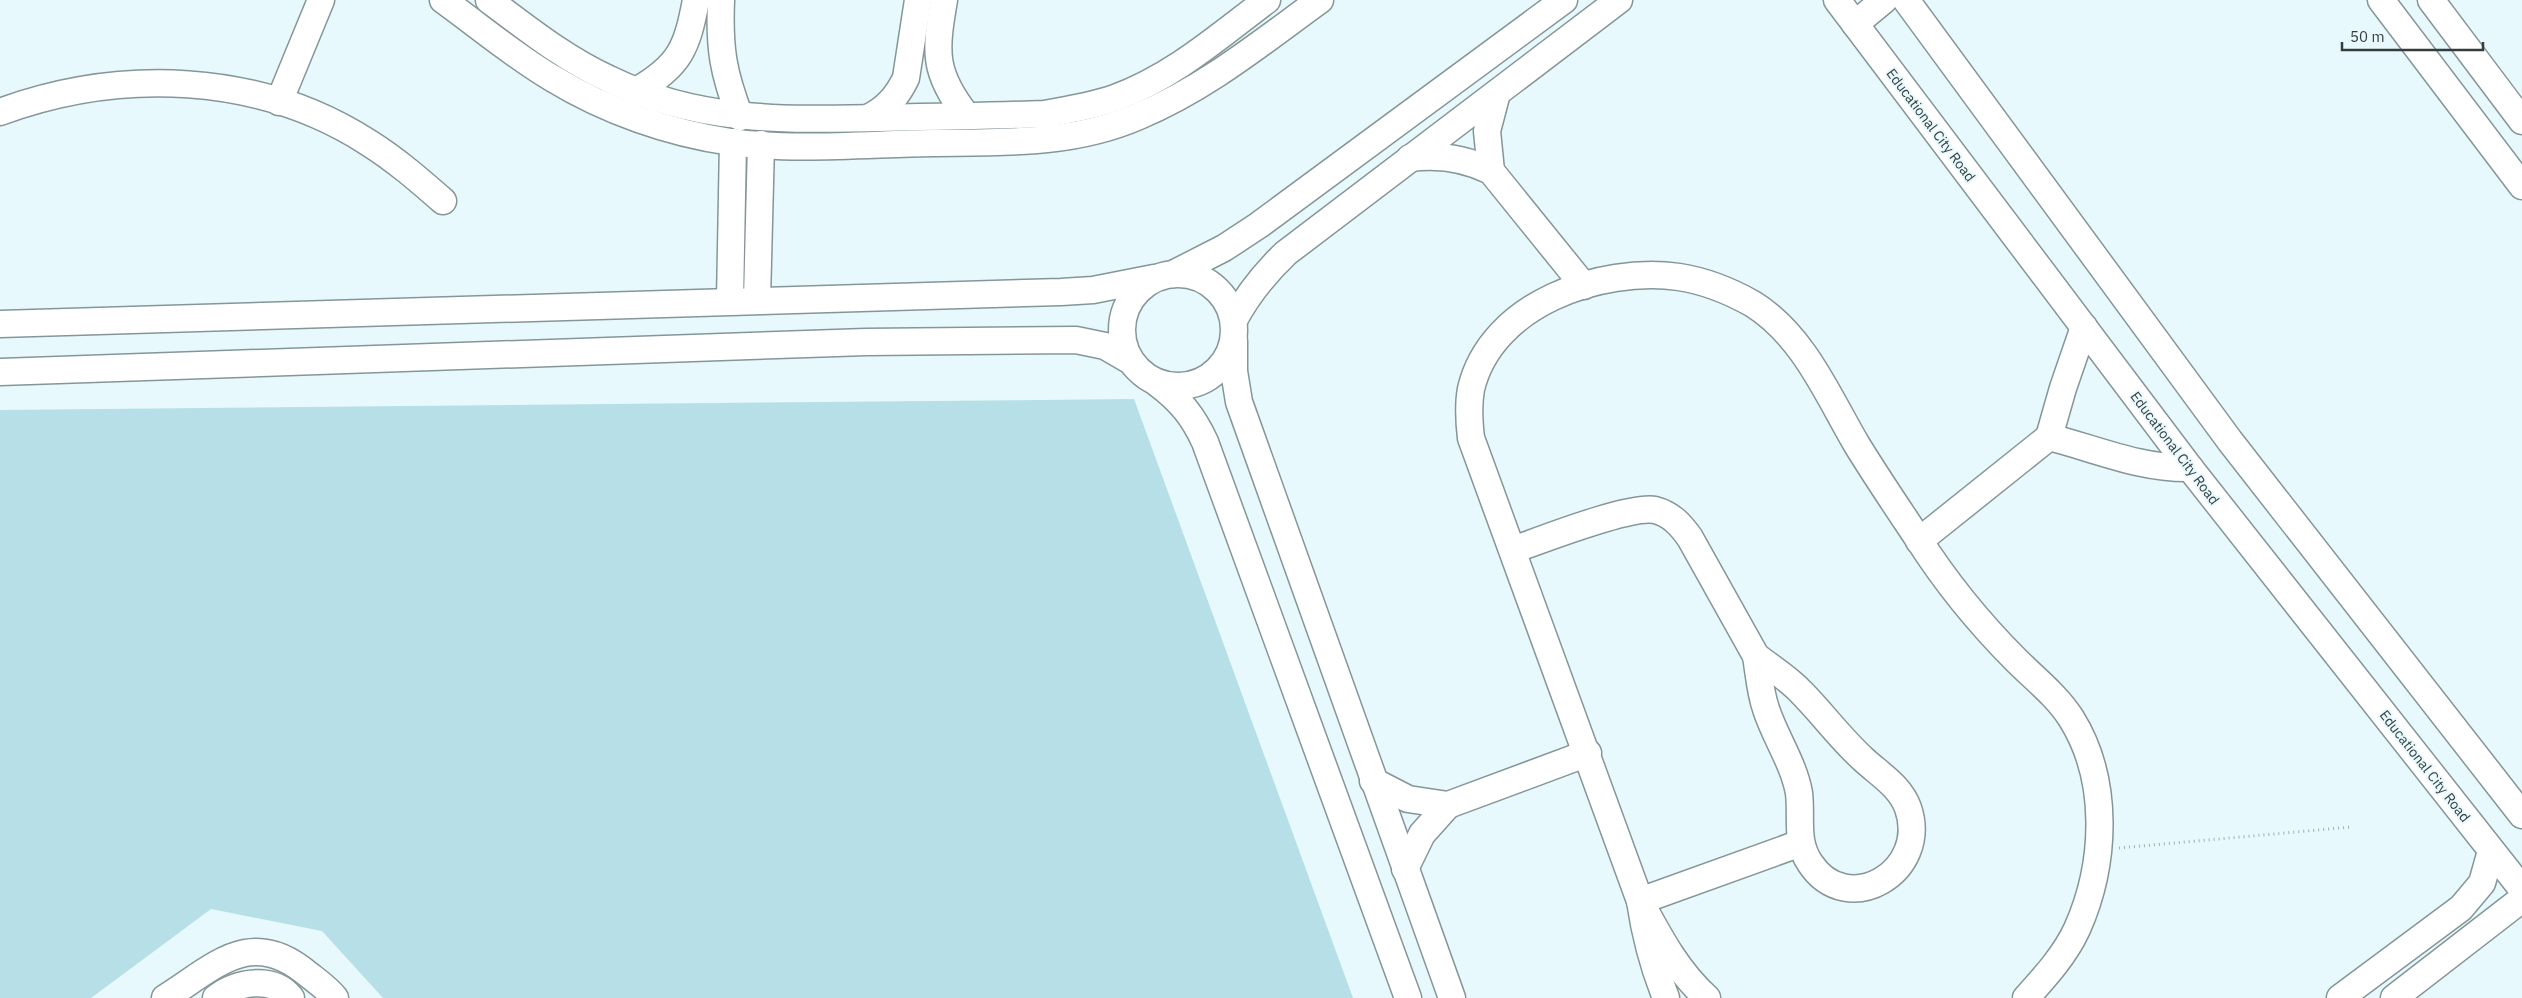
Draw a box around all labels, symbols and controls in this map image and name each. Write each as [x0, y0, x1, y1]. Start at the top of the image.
scale bar [2342, 20, 2483, 52]
text: 50 m [2350, 27, 2385, 46]
street label: Educational City Road [1883, 65, 1979, 185]
street label: Educational City Road [2127, 388, 2223, 508]
street label: Educational City Road [2376, 706, 2474, 826]

